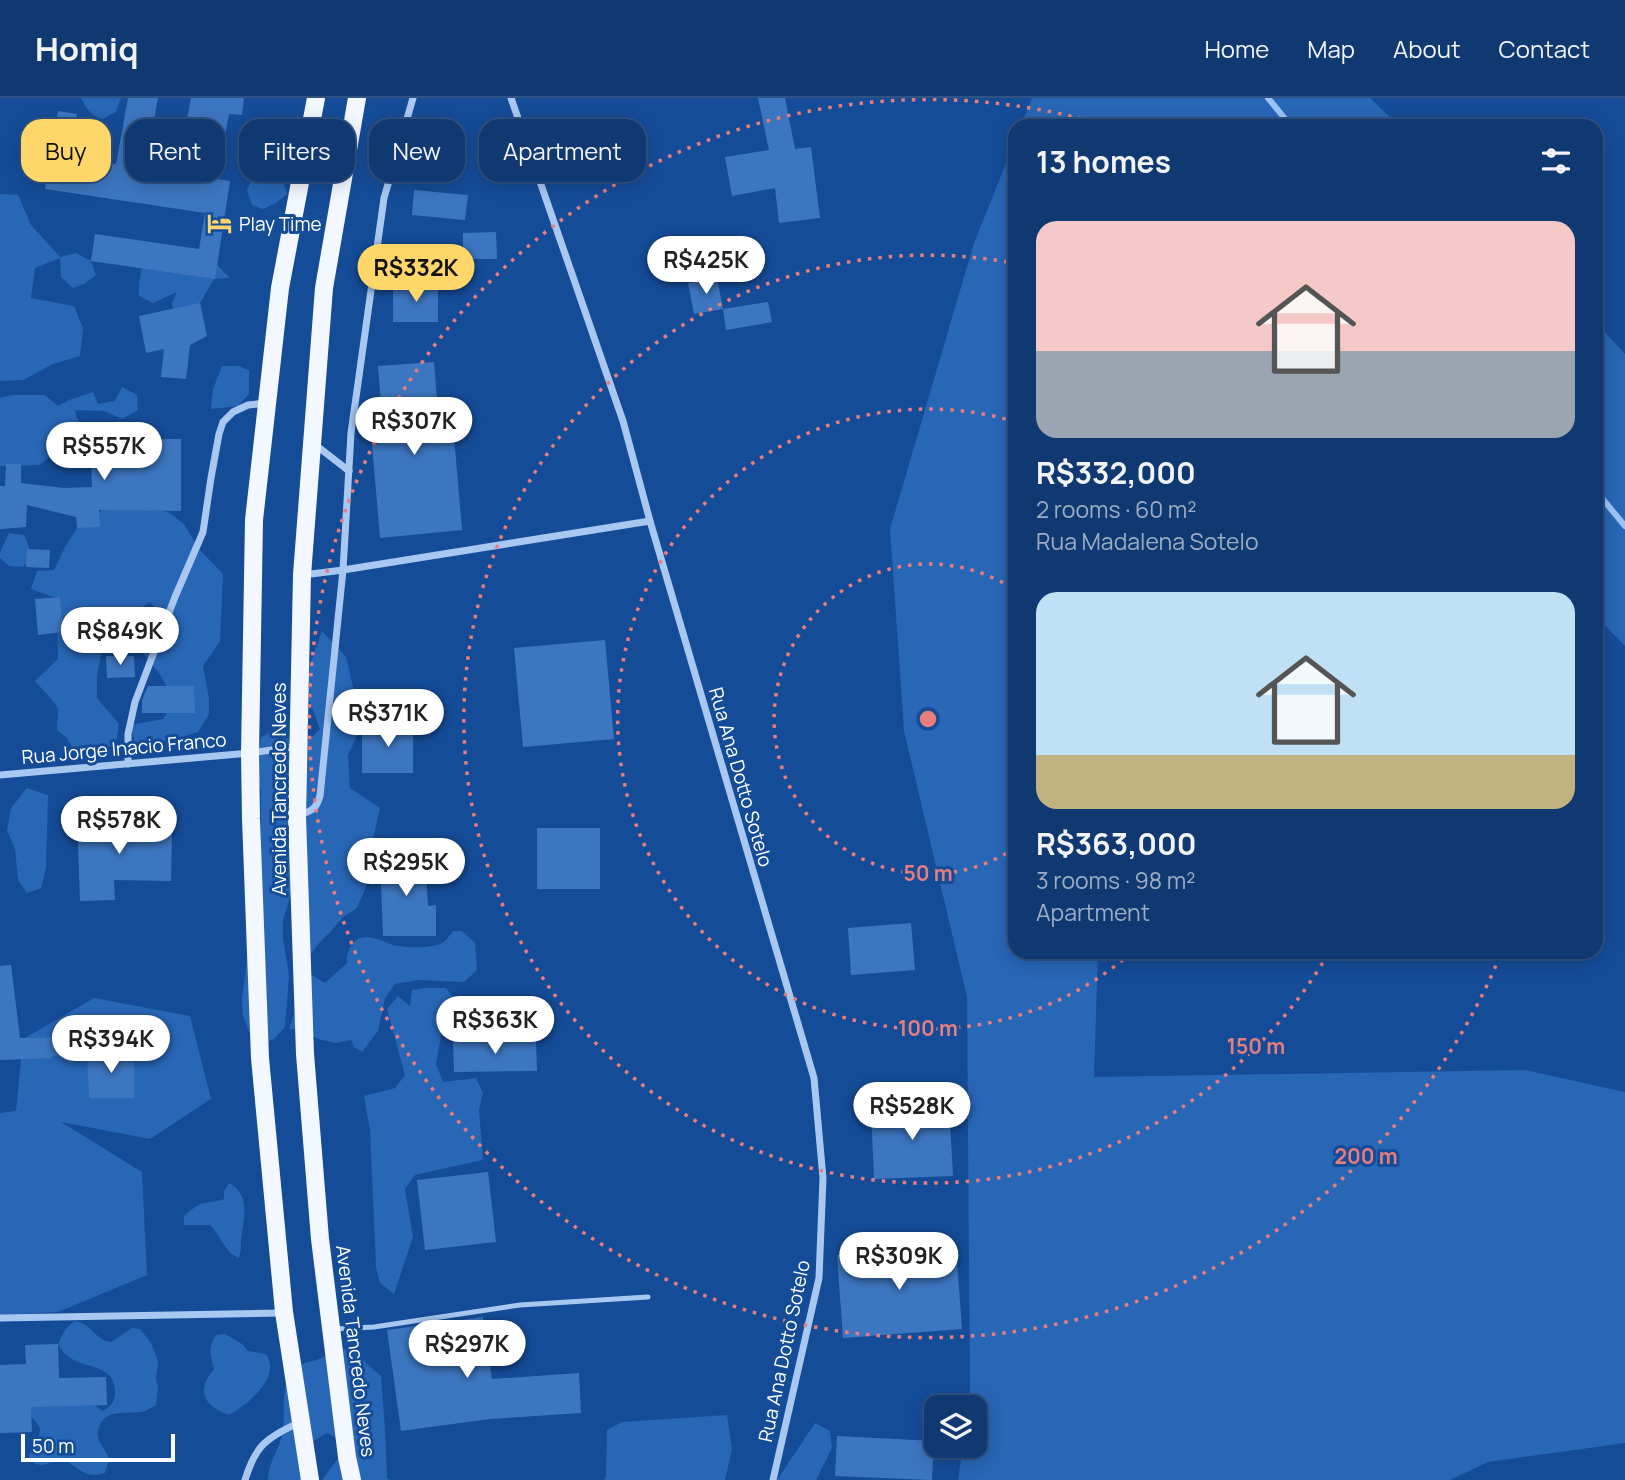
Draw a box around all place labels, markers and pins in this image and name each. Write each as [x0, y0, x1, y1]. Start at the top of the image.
hotel icon: Play Time [205, 210, 233, 238]
place label: Play Time [239, 211, 322, 237]
pin: R$425K [649, 236, 763, 296]
pin: R$332K [359, 244, 473, 304]
pin: R$307K [357, 398, 471, 457]
pin: R$557K [47, 422, 161, 482]
pin: R$849K [63, 608, 177, 667]
pin: R$371K [331, 690, 445, 749]
centre of rings [916, 707, 940, 731]
pin: R$578K [62, 796, 176, 856]
pin: R$295K [349, 838, 463, 898]
pin: R$363K [438, 996, 552, 1056]
pin: R$394K [54, 1016, 168, 1075]
pin: R$528K [855, 1082, 969, 1142]
pin: R$309K [842, 1232, 956, 1292]
pin: R$297K [410, 1320, 524, 1380]

